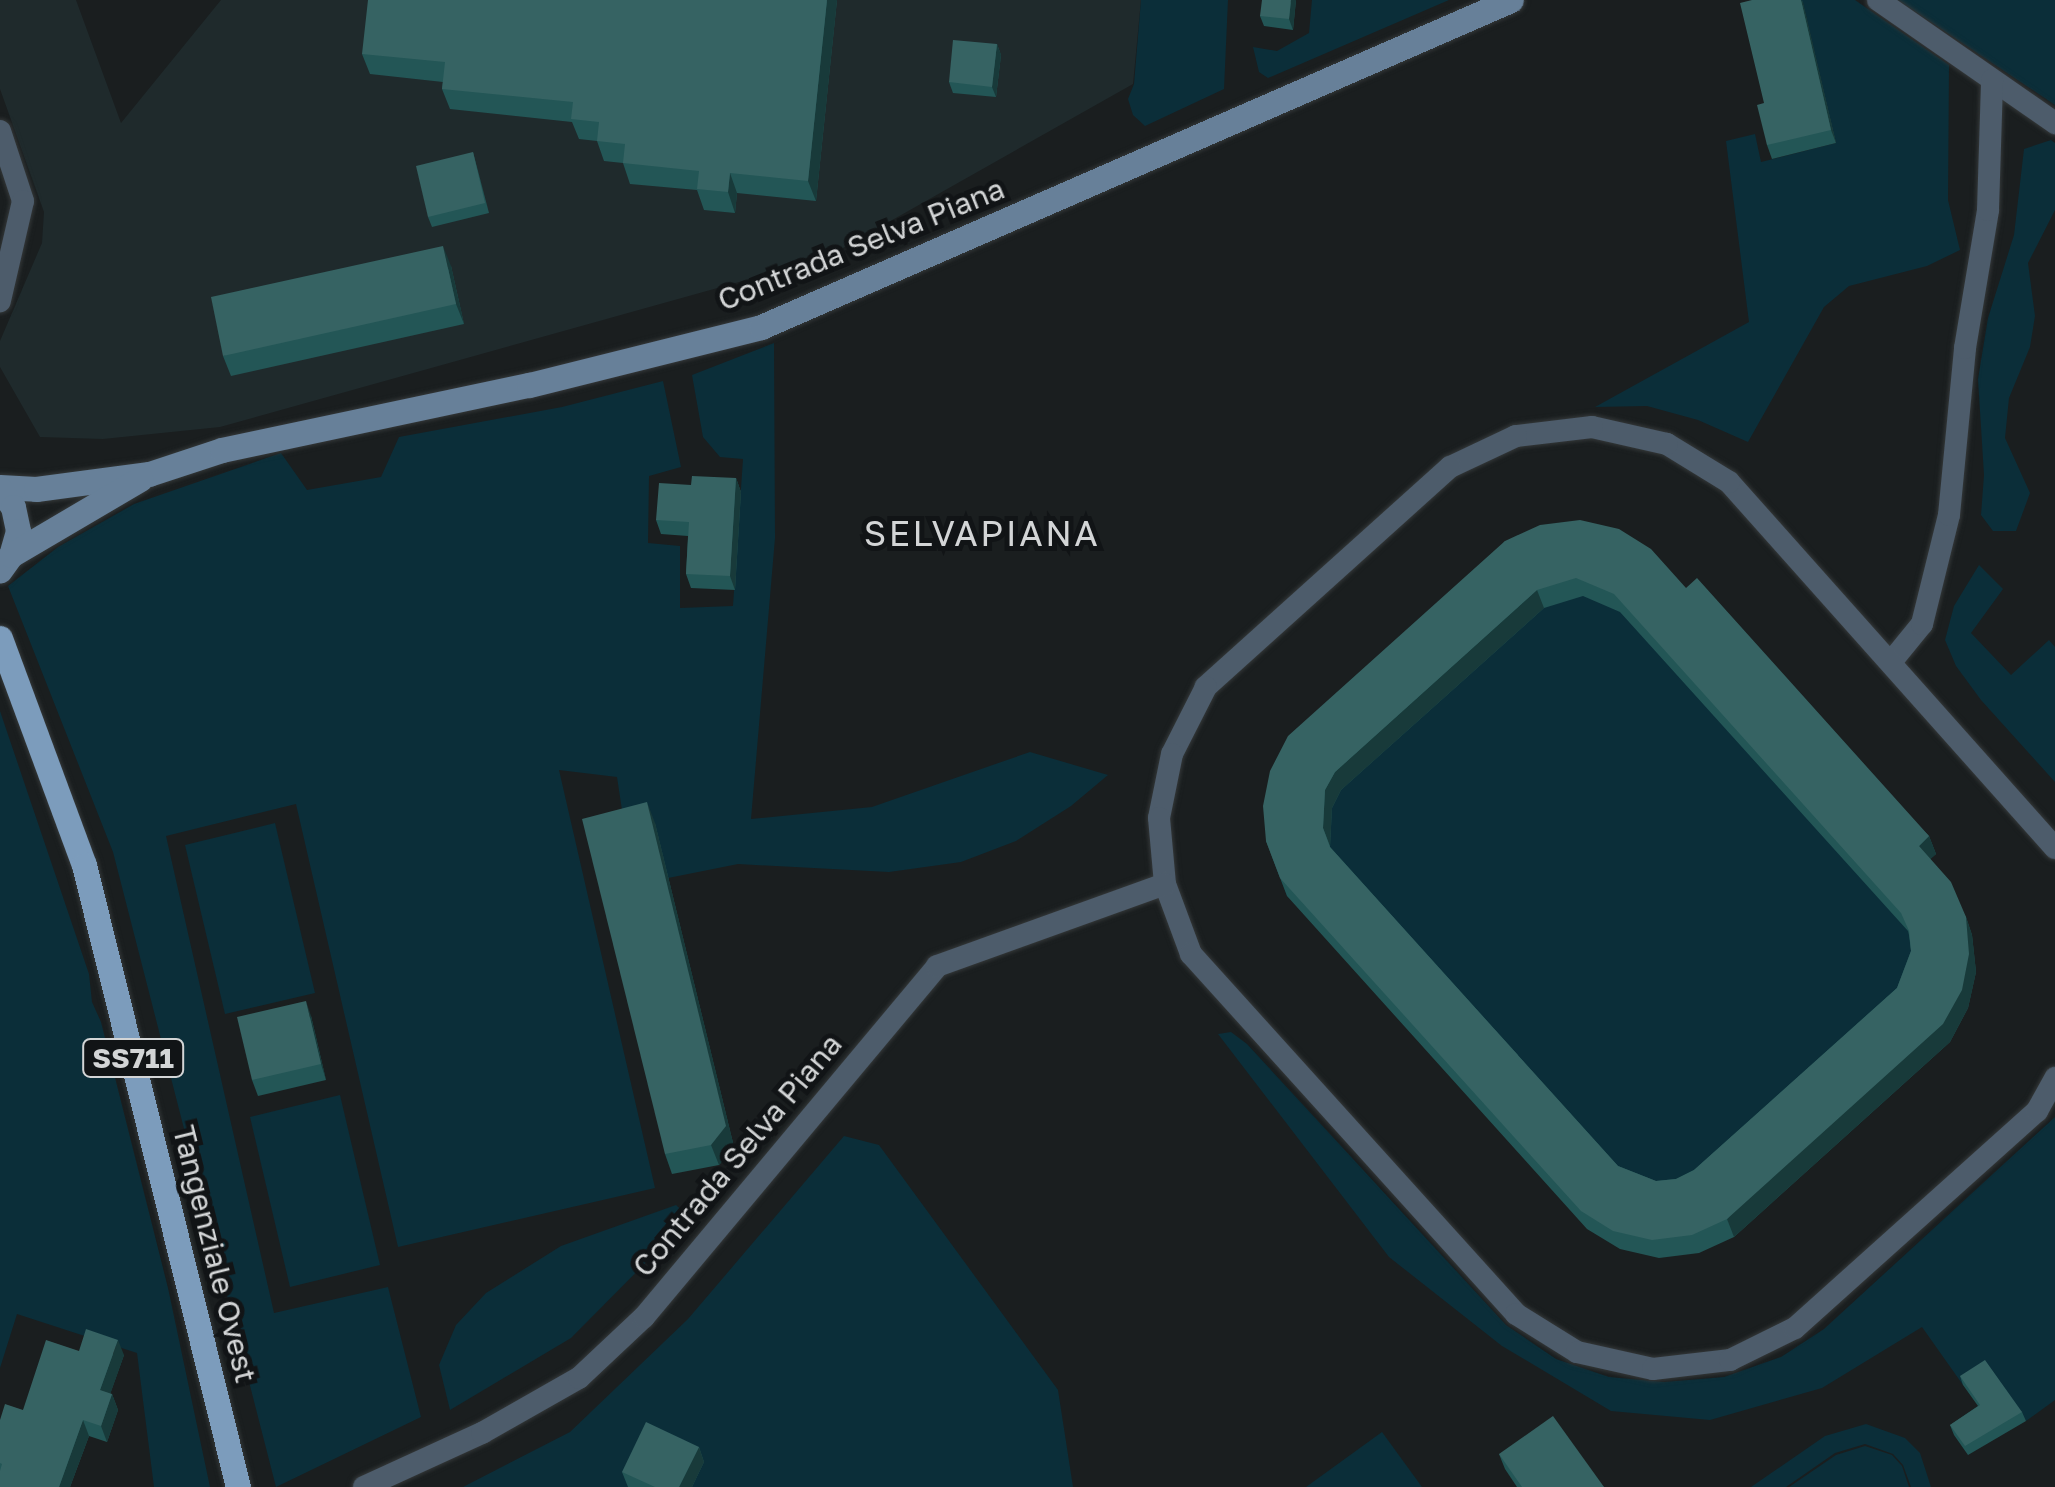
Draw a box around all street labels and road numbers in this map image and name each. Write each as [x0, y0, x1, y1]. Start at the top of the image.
street label: Contrada Selva Piana [712, 170, 1010, 318]
street label: Contrada Selva Piana [625, 1026, 849, 1284]
road number: SS711 [80, 1035, 186, 1081]
street label: Tangenziale Ovest [166, 1122, 264, 1386]

